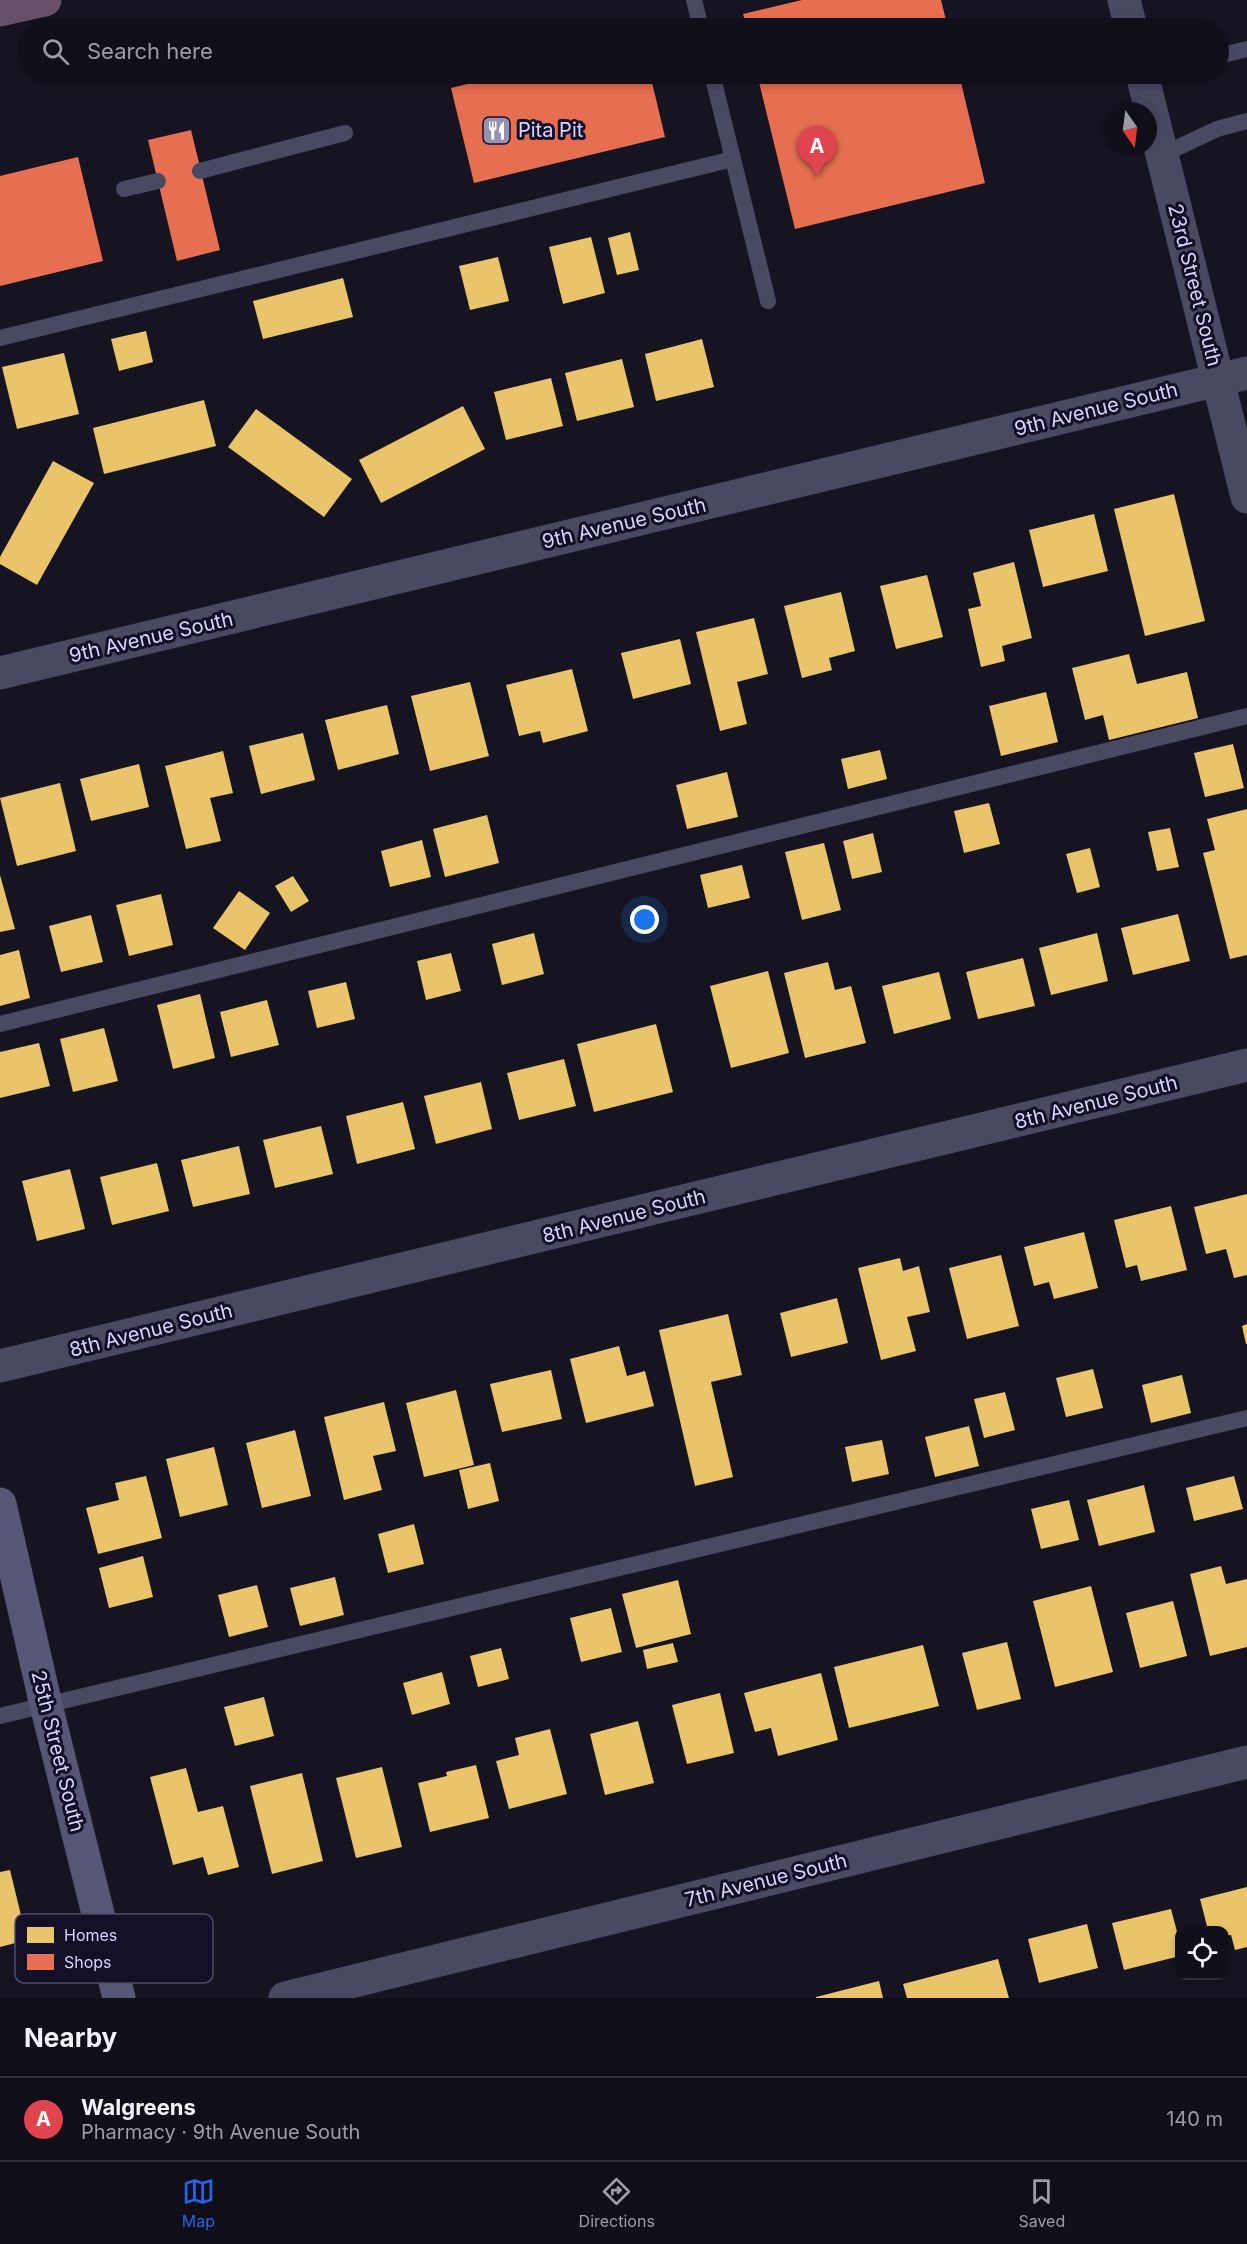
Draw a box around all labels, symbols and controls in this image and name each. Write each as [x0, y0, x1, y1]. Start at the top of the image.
search box [18, 18, 1229, 84]
icon: search [39, 35, 72, 68]
text: Search here [87, 38, 213, 64]
north arrow [1103, 102, 1157, 156]
restaurant icon: Pita Pit [481, 114, 513, 146]
place label: Pita Pit [518, 118, 584, 142]
pin: A [798, 126, 836, 176]
street label: 23rd Street South [1163, 201, 1227, 369]
street label: 9th Avenue South [1012, 377, 1180, 441]
street label: 9th Avenue South [540, 492, 708, 554]
street label: 9th Avenue South [67, 606, 235, 668]
your location [630, 905, 659, 934]
street label: 8th Avenue South [1012, 1070, 1180, 1134]
street label: 8th Avenue South [540, 1184, 708, 1248]
street label: 8th Avenue South [67, 1298, 235, 1362]
street label: 25th Street South [26, 1668, 90, 1834]
street label: 7th Avenue South [682, 1848, 850, 1912]
legend [15, 1914, 213, 1983]
text: Homes [64, 1925, 117, 1945]
map controls [1175, 1926, 1229, 1980]
button: locate [1175, 1926, 1229, 1980]
text: Shops [64, 1952, 112, 1972]
text: Nearby [24, 2022, 117, 2053]
text: Walgreens [81, 2094, 196, 2120]
text: A [36, 2107, 51, 2131]
text: 140 m [1166, 2107, 1223, 2131]
text: Pharmacy · 9th Avenue South [81, 2120, 360, 2144]
tab: Map [182, 2175, 215, 2231]
tab: Directions [579, 2175, 655, 2231]
tab: Saved [1018, 2175, 1065, 2231]

